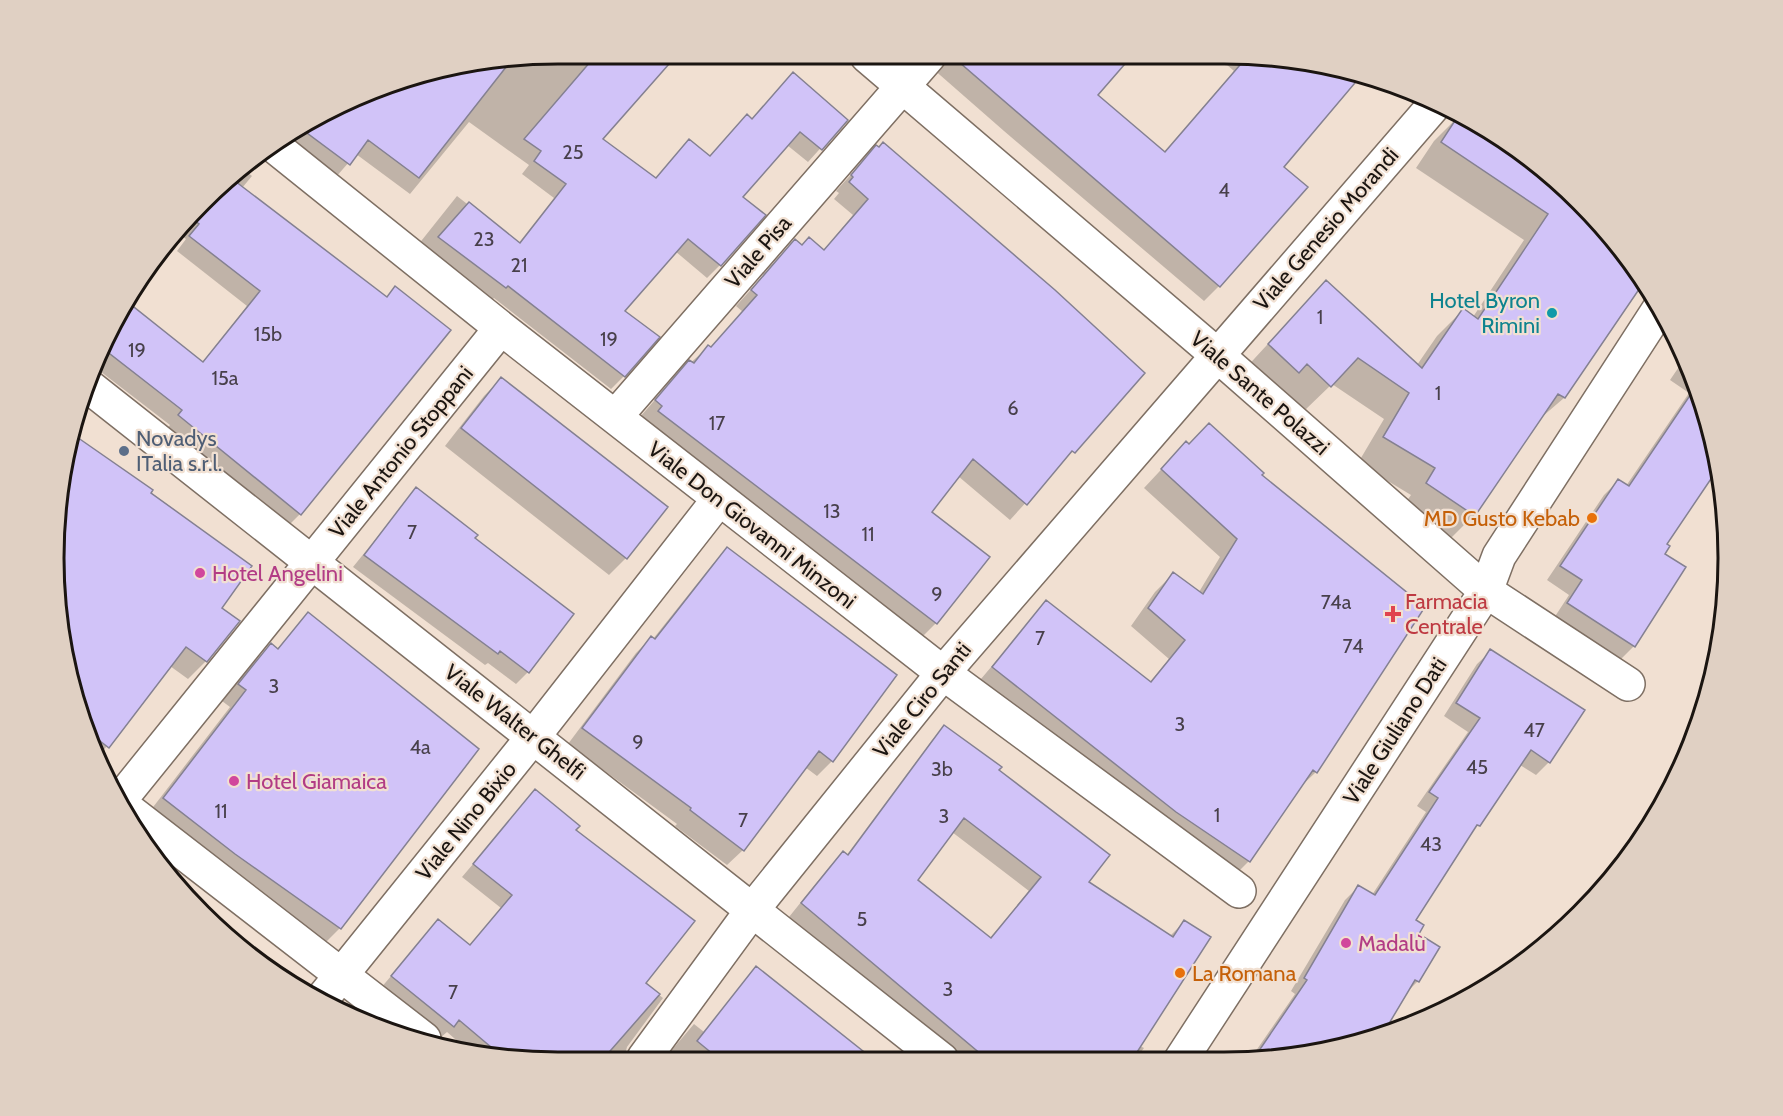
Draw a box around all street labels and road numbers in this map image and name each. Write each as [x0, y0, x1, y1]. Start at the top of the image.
street label: Viale Genesio Morandi [1248, 142, 1404, 316]
street label: Viale Pisa [719, 210, 797, 294]
street label: Viale Sante Polazzi [1185, 325, 1335, 461]
street label: Viale Antonio Stoppani [323, 360, 479, 544]
street label: Viale Don Giovanni Minzoni [643, 435, 861, 615]
street label: Viale Ciro Santi [867, 637, 977, 763]
street label: Viale Giuliano Dati [1337, 652, 1453, 810]
street label: Viale Walter Ghelfi [439, 658, 591, 786]
street label: Viale Nino Bixio [410, 756, 522, 886]

